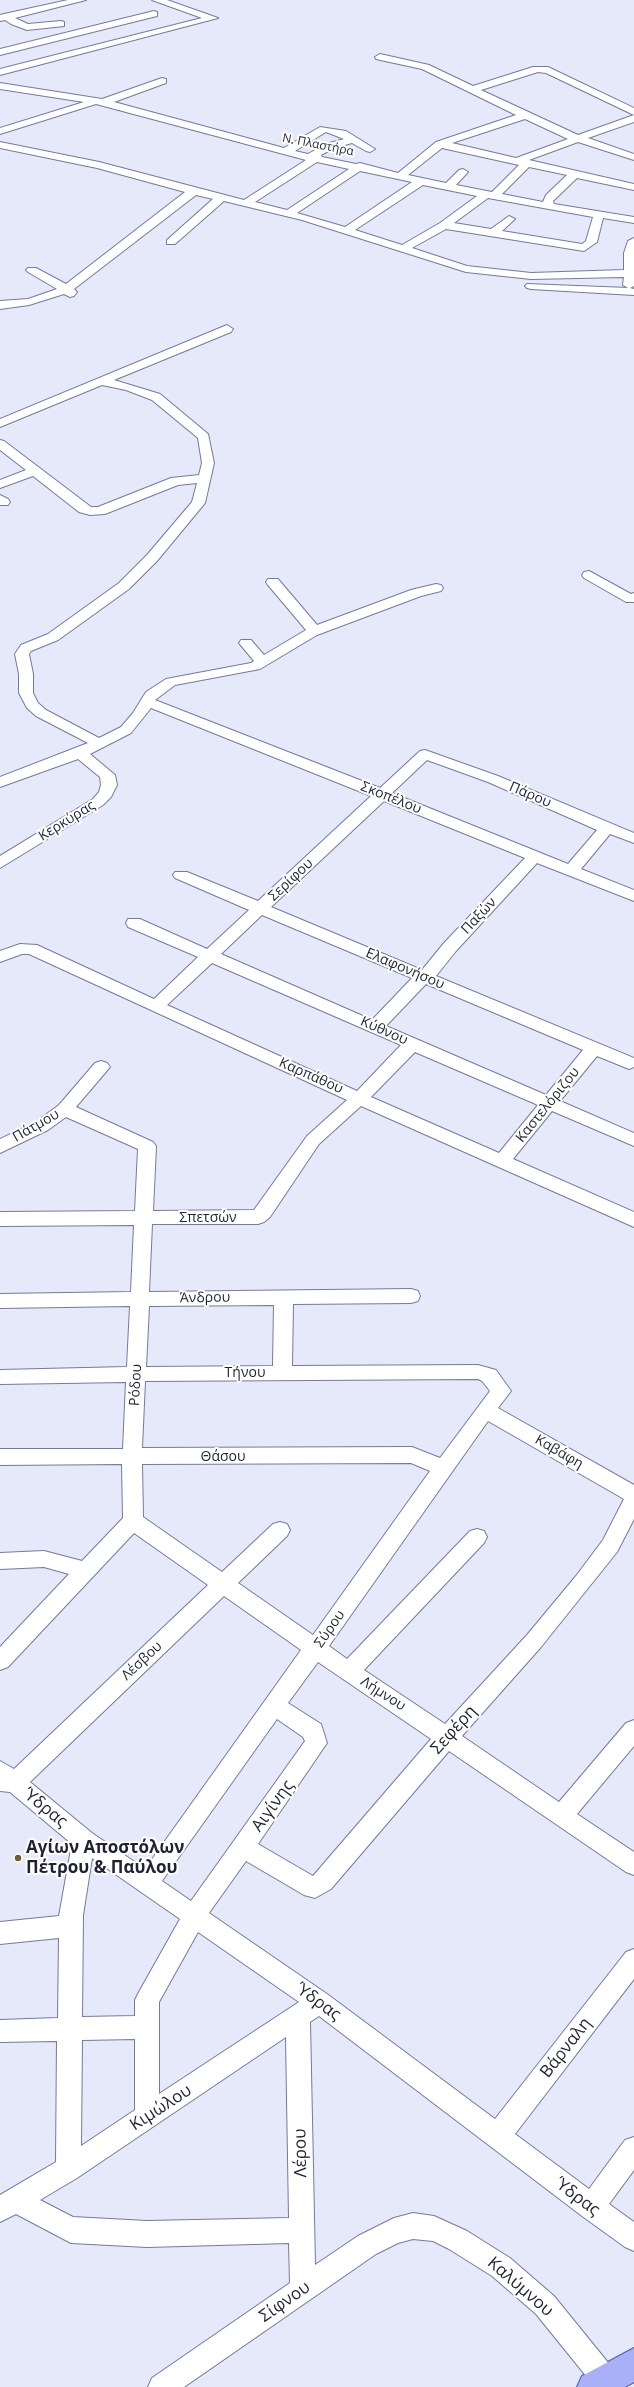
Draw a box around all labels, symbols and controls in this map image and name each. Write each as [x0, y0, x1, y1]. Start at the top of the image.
street label: Ν. Πλαστήρα [281, 131, 355, 159]
street label: Σκοπέλου [358, 778, 424, 818]
street label: Πάρου [506, 779, 554, 811]
street label: Κερκύρας [36, 797, 98, 845]
street label: Σερίφου [265, 855, 317, 905]
street label: Παξών [458, 894, 500, 938]
street label: Ελαφονήσου [363, 945, 447, 993]
street label: Κύθνου [358, 1013, 410, 1049]
street label: Καρπάθου [276, 1054, 346, 1098]
street label: Καστελόριζου [513, 1064, 583, 1146]
street label: Πάτμου [10, 1106, 62, 1146]
street label: Σπετσών [179, 1210, 237, 1226]
street label: Άνδρου [180, 1289, 230, 1307]
street label: Ρόδου [127, 1363, 145, 1407]
street label: Τήνου [225, 1365, 265, 1381]
street label: Καβάφη [532, 1431, 586, 1473]
street label: Θάσου [201, 1449, 245, 1465]
street label: Σύρου [311, 1607, 349, 1651]
street label: Λέσβου [118, 1638, 166, 1684]
street label: Λήμνου [357, 1673, 409, 1715]
street label: Σεφέρη [427, 1701, 481, 1759]
street label: Αιγίνης [247, 1776, 299, 1836]
street label: Ύδρας [19, 1784, 71, 1832]
place label: Αγίων Αποστόλων Πέτρου & Παύλου [26, 1838, 184, 1878]
marker: Αγίων Αποστόλων Πέτρου & Παύλου [13, 1853, 23, 1863]
street label: Ύδρας [291, 1979, 345, 2025]
street label: Βάρναλη [536, 2014, 596, 2082]
street label: Κιμώλου [126, 2081, 196, 2135]
street label: Λέρου [290, 2128, 312, 2178]
street label: Ύδρας [550, 2173, 604, 2221]
street label: Καλύμνου [483, 2253, 557, 2321]
street label: Σίφνου [256, 2277, 314, 2327]

